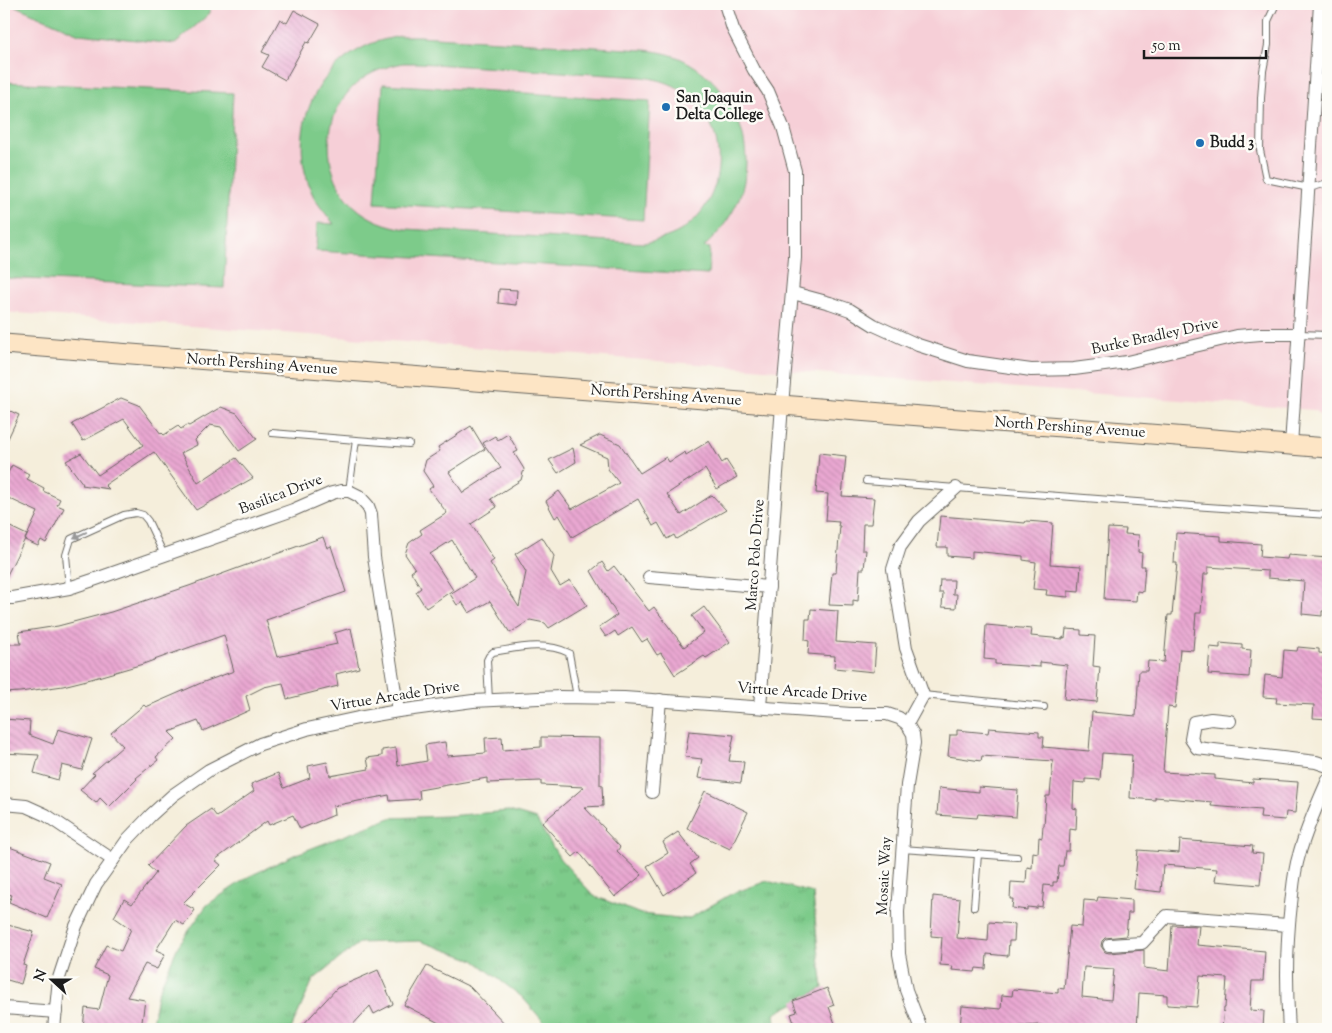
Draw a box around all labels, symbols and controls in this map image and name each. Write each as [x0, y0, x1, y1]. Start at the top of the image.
scale bar [1144, 28, 1267, 60]
text: 50 m [1151, 36, 1181, 57]
place label: San Joaquin Delta College [676, 88, 763, 126]
marker: San Joaquin Delta College [660, 101, 672, 113]
place label: Budd 3 [1210, 133, 1254, 154]
marker: Budd 3 [1194, 137, 1206, 149]
street label: Burke Bradley Drive [1089, 313, 1221, 361]
street label: North Pershing Avenue [186, 349, 338, 381]
street label: North Pershing Avenue [590, 380, 742, 412]
street label: North Pershing Avenue [994, 412, 1146, 444]
street label: Basilica Drive [236, 469, 326, 521]
street label: Marco Polo Drive [742, 499, 770, 611]
one-way arrow [73, 532, 87, 540]
street label: Virtue Arcade Drive [329, 676, 461, 718]
street label: Virtue Arcade Drive [736, 678, 868, 708]
street label: Mosaic Way [872, 836, 898, 916]
north arrow [28, 956, 78, 1006]
text: N [30, 967, 53, 985]

